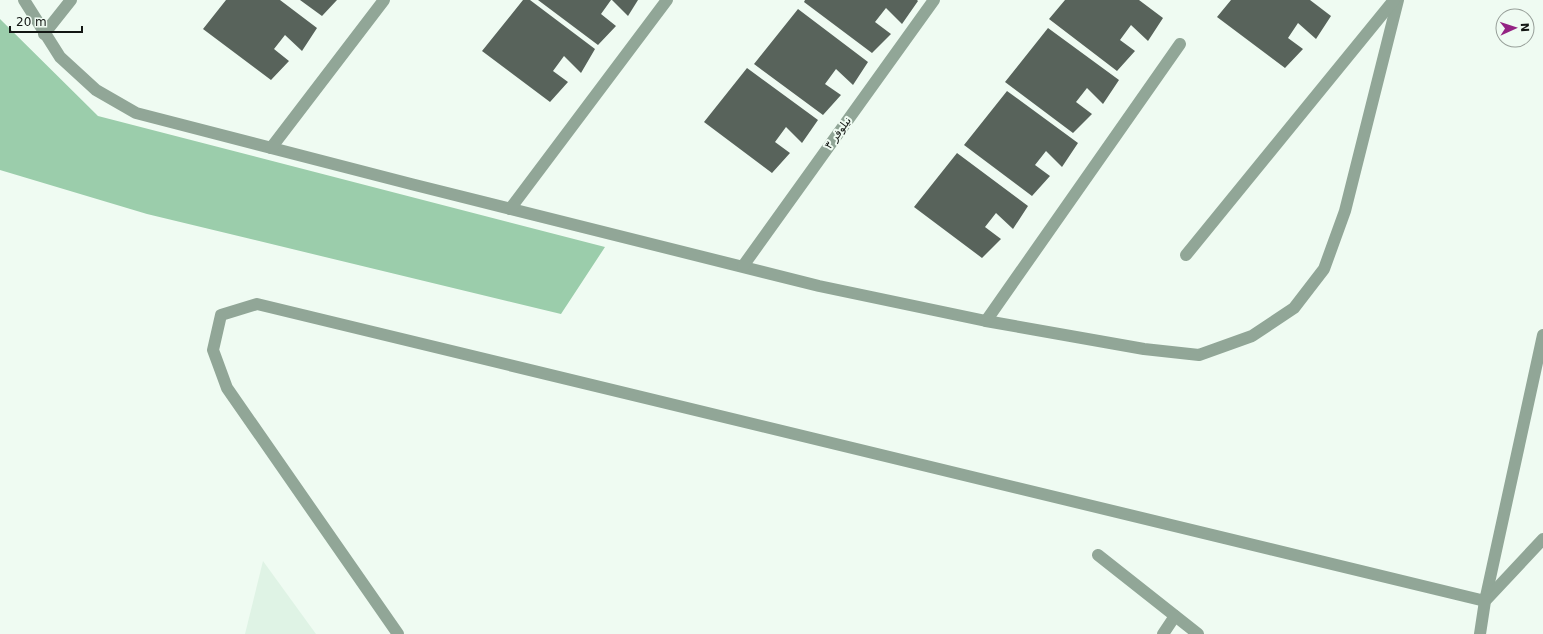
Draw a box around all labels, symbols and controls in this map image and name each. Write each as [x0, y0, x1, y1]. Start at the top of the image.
scale bar [10, 8, 82, 34]
north arrow [1495, 8, 1535, 48]
text: 20 m [16, 15, 47, 29]
text: N [1518, 23, 1531, 32]
street label: نیلوفر ٣ [822, 114, 854, 152]

